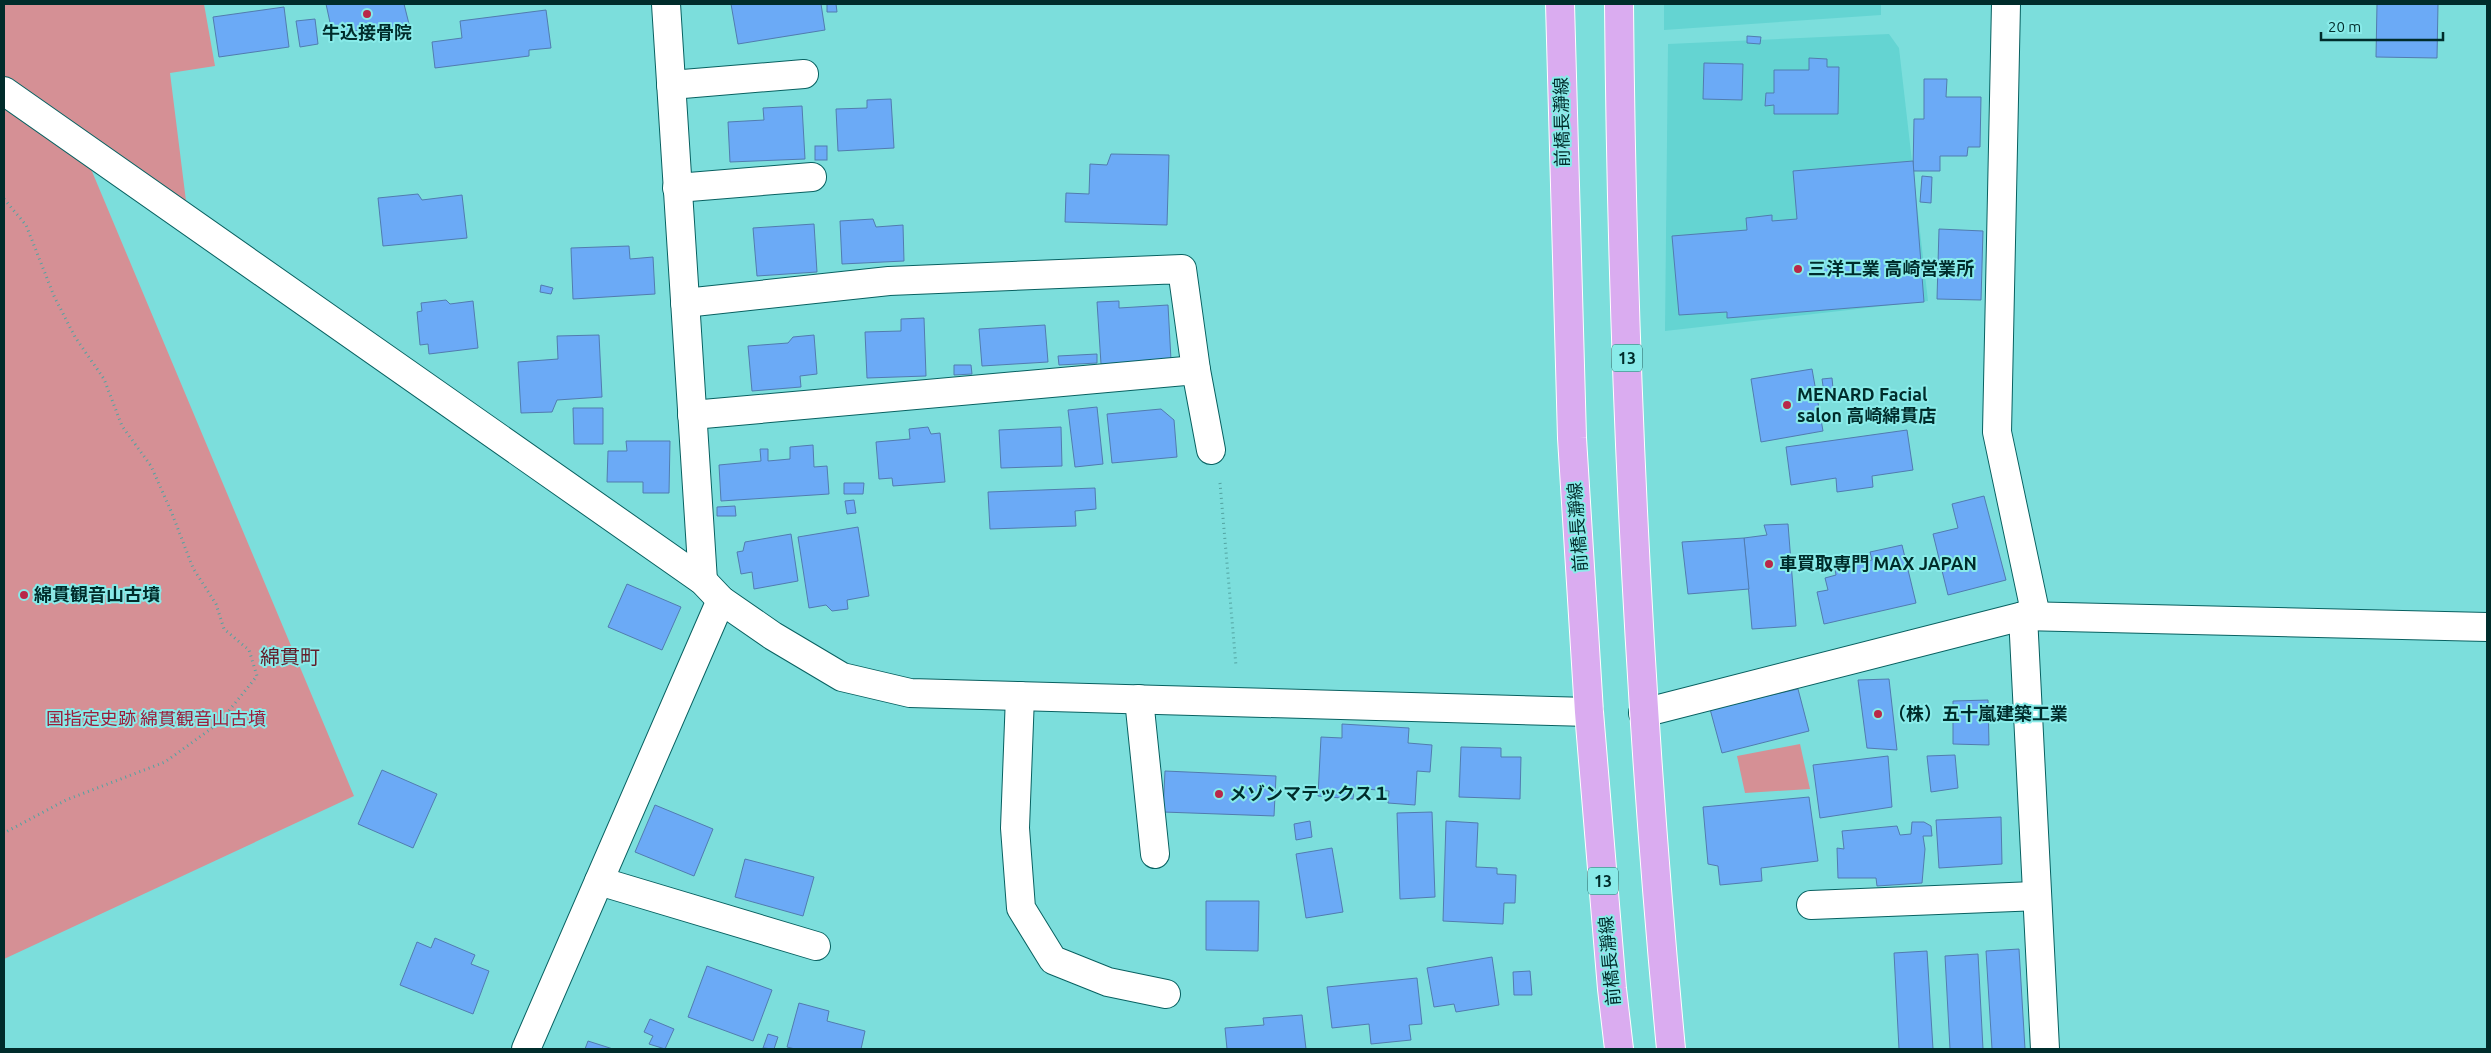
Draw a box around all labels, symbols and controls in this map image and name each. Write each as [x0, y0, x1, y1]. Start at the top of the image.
marker: 牛込接骨院 [361, 8, 373, 20]
scale bar [2321, 10, 2444, 42]
text: 20 m [2328, 18, 2361, 35]
place label: 牛込接骨院 [322, 22, 412, 42]
street label: 前橋長瀞線 [1550, 77, 1572, 167]
place label: 三洋工業 高崎営業所 [1808, 258, 1974, 278]
marker: 三洋工業 高崎営業所 [1792, 263, 1804, 275]
road number: 13 [1612, 344, 1642, 372]
place label: MENARD Facial salon 高崎綿貫店 [1797, 384, 1936, 425]
marker: MENARD Facial salon 高崎綿貫店 [1781, 399, 1793, 411]
street label: 前橋長瀞線 [1564, 481, 1590, 573]
place label: 車買取専門 MAX JAPAN [1779, 553, 1977, 573]
marker: 車買取専門 MAX JAPAN [1763, 558, 1775, 570]
place label: 綿貫観音山古墳 [34, 584, 160, 604]
marker: 綿貫観音山古墳 [18, 589, 30, 601]
district label: 綿貫町 [260, 645, 320, 668]
place label: （株）五十嵐建築工業 [1888, 703, 2068, 723]
park label: 国指定史跡 綿貫観音山古墳 [46, 708, 266, 728]
marker: （株）五十嵐建築工業 [1872, 708, 1884, 720]
place label: メゾンマテックス１ [1229, 783, 1390, 803]
marker: メゾンマテックス１ [1213, 788, 1225, 800]
road number: 13 [1588, 868, 1618, 894]
street label: 前橋長瀞線 [1595, 915, 1623, 1007]

